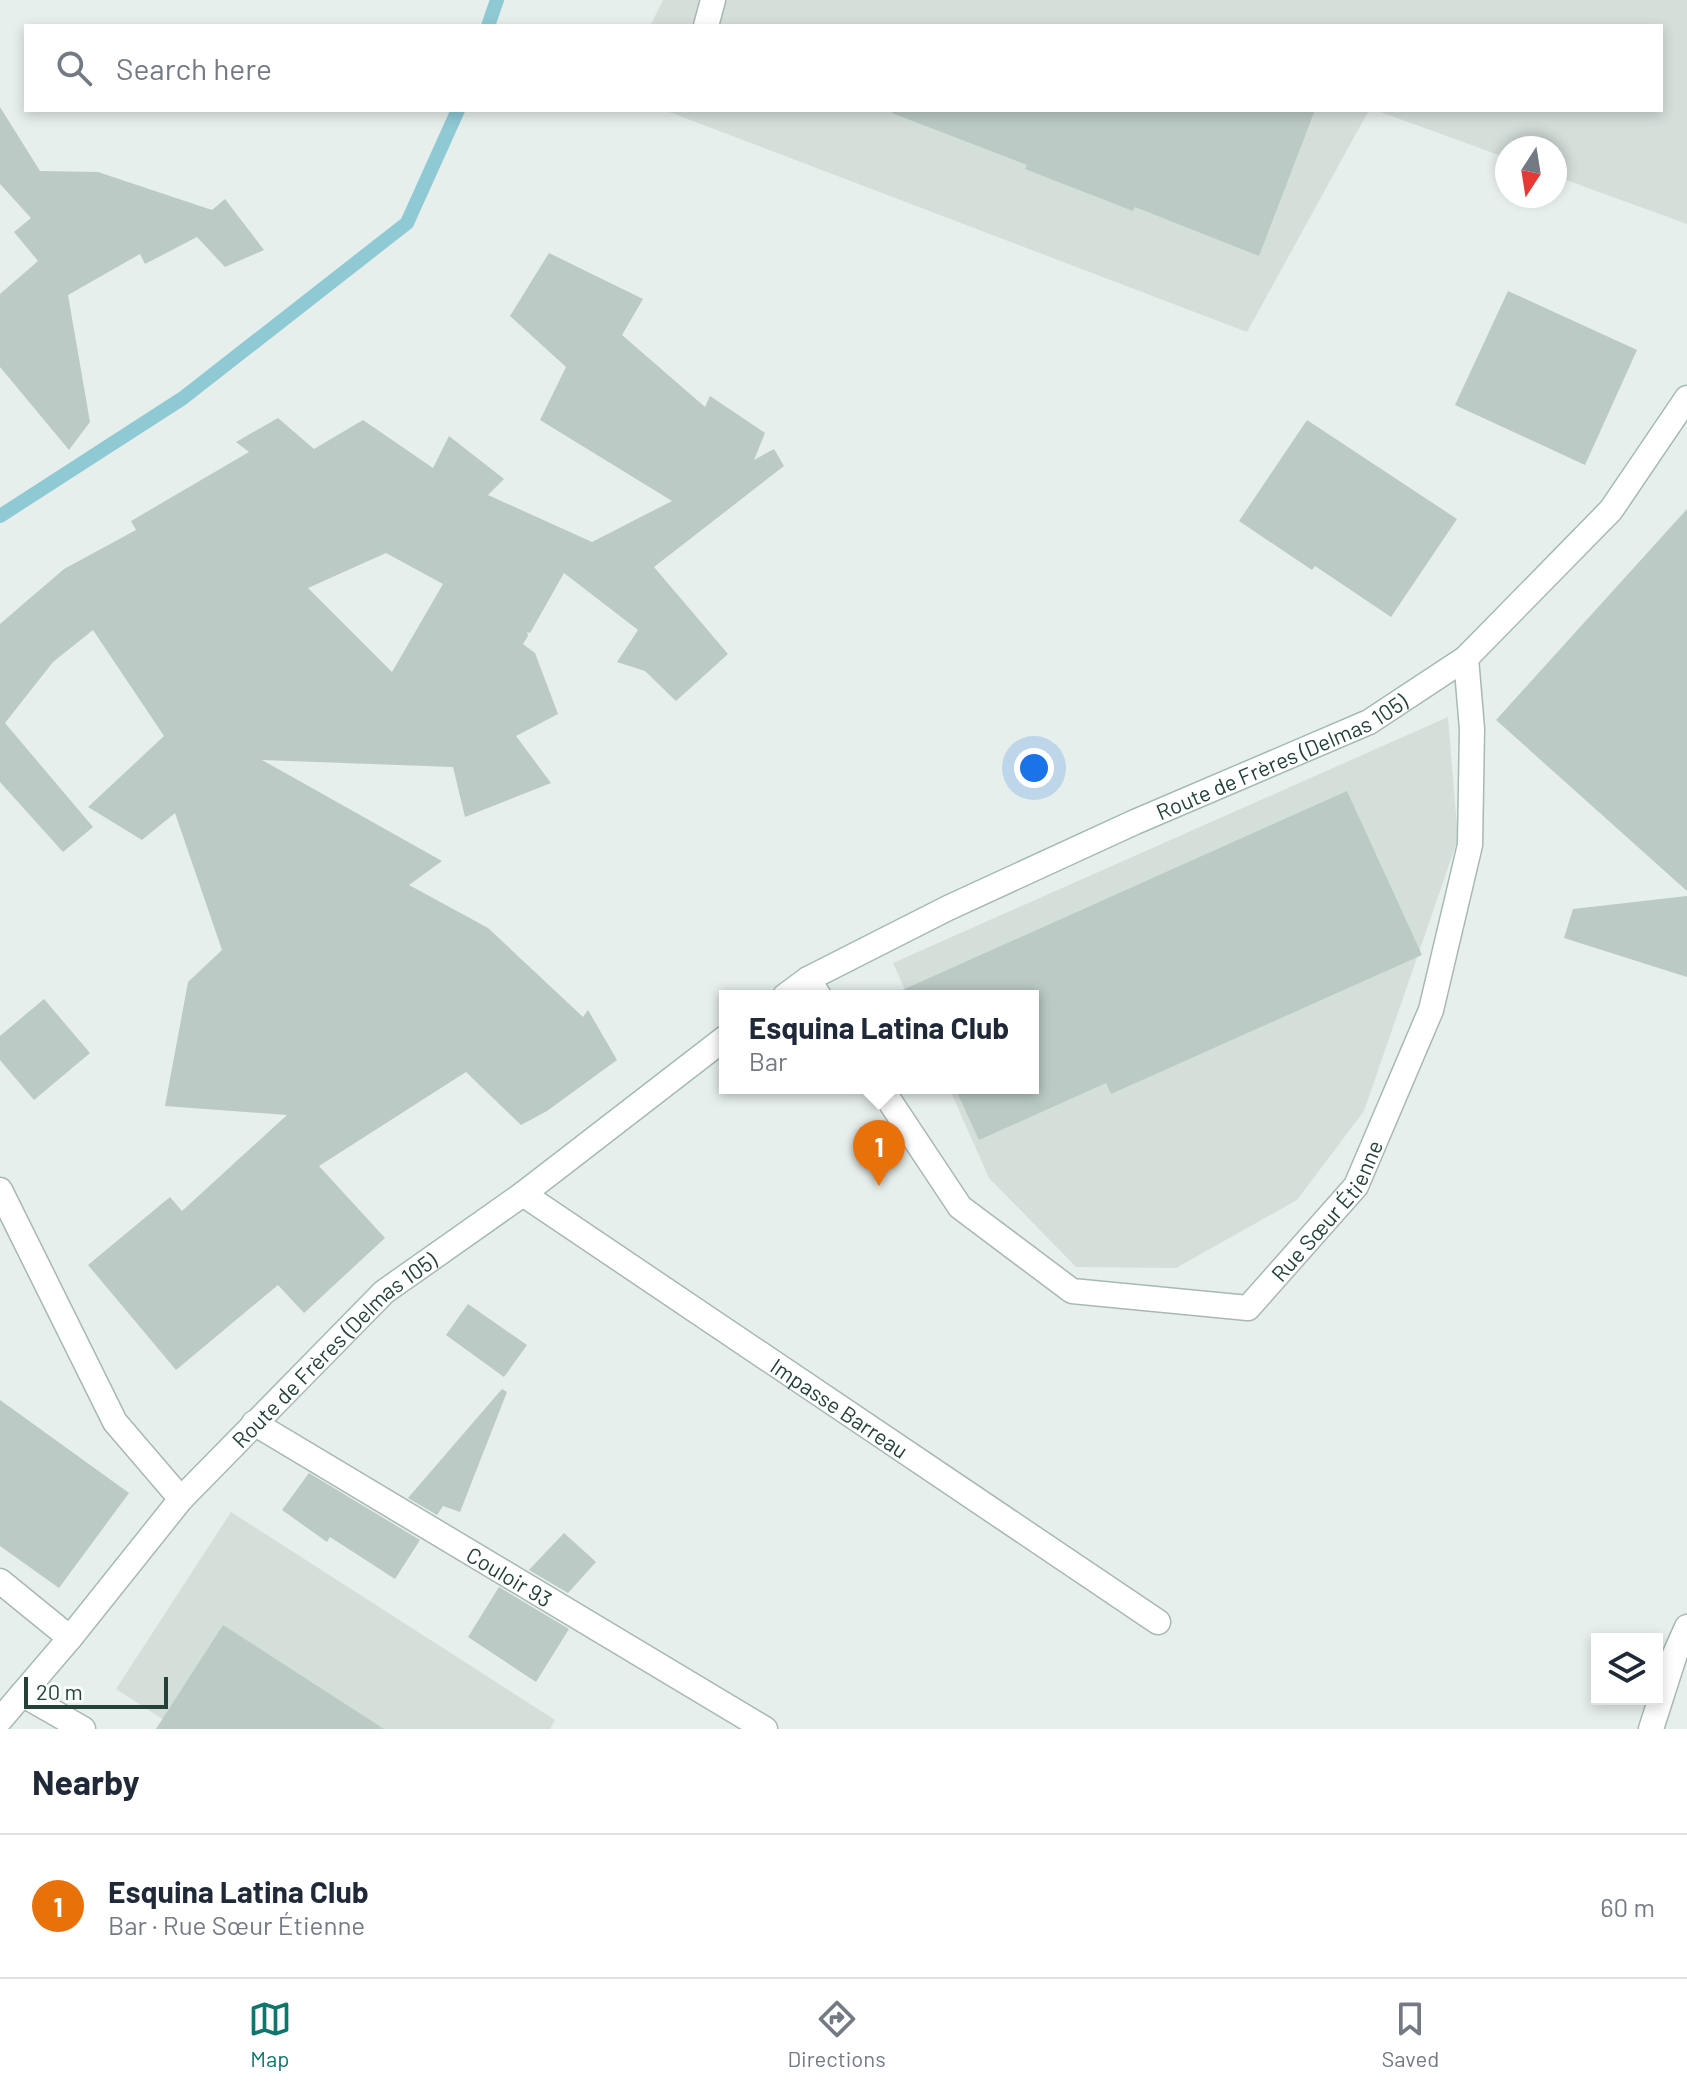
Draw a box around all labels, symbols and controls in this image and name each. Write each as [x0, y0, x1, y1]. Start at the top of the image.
search box [24, 24, 1663, 112]
icon: search [52, 46, 96, 90]
text: Search here [116, 50, 272, 86]
north arrow [1495, 136, 1567, 208]
street label: Route de Frères (Delmas 105) [1152, 687, 1412, 825]
your location [1014, 748, 1054, 788]
popup [719, 990, 1039, 1094]
text: Esquina Latina Club [749, 1009, 1009, 1045]
text: Bar [749, 1045, 788, 1076]
pin: 1 [853, 1120, 905, 1186]
street label: Rue Sœur Étienne [1265, 1136, 1387, 1286]
street label: Route de Frères (Delmas 105) [226, 1246, 442, 1453]
street label: Impasse Barreau [766, 1352, 913, 1463]
street label: Couloir 93 [462, 1541, 557, 1612]
map controls [1591, 1633, 1663, 1705]
button: layers [1591, 1633, 1663, 1705]
scale bar [24, 1673, 168, 1709]
text: 20 m [36, 1678, 83, 1704]
text: Nearby [32, 1761, 140, 1802]
text: Esquina Latina Club [108, 1873, 369, 1909]
text: 1 [53, 1891, 63, 1922]
text: 60 m [1600, 1891, 1655, 1922]
text: Bar · Rue Sœur Étienne [108, 1909, 365, 1940]
tab: Map [248, 1997, 292, 2071]
tab: Directions [787, 1997, 886, 2071]
tab: Saved [1381, 1997, 1439, 2071]

